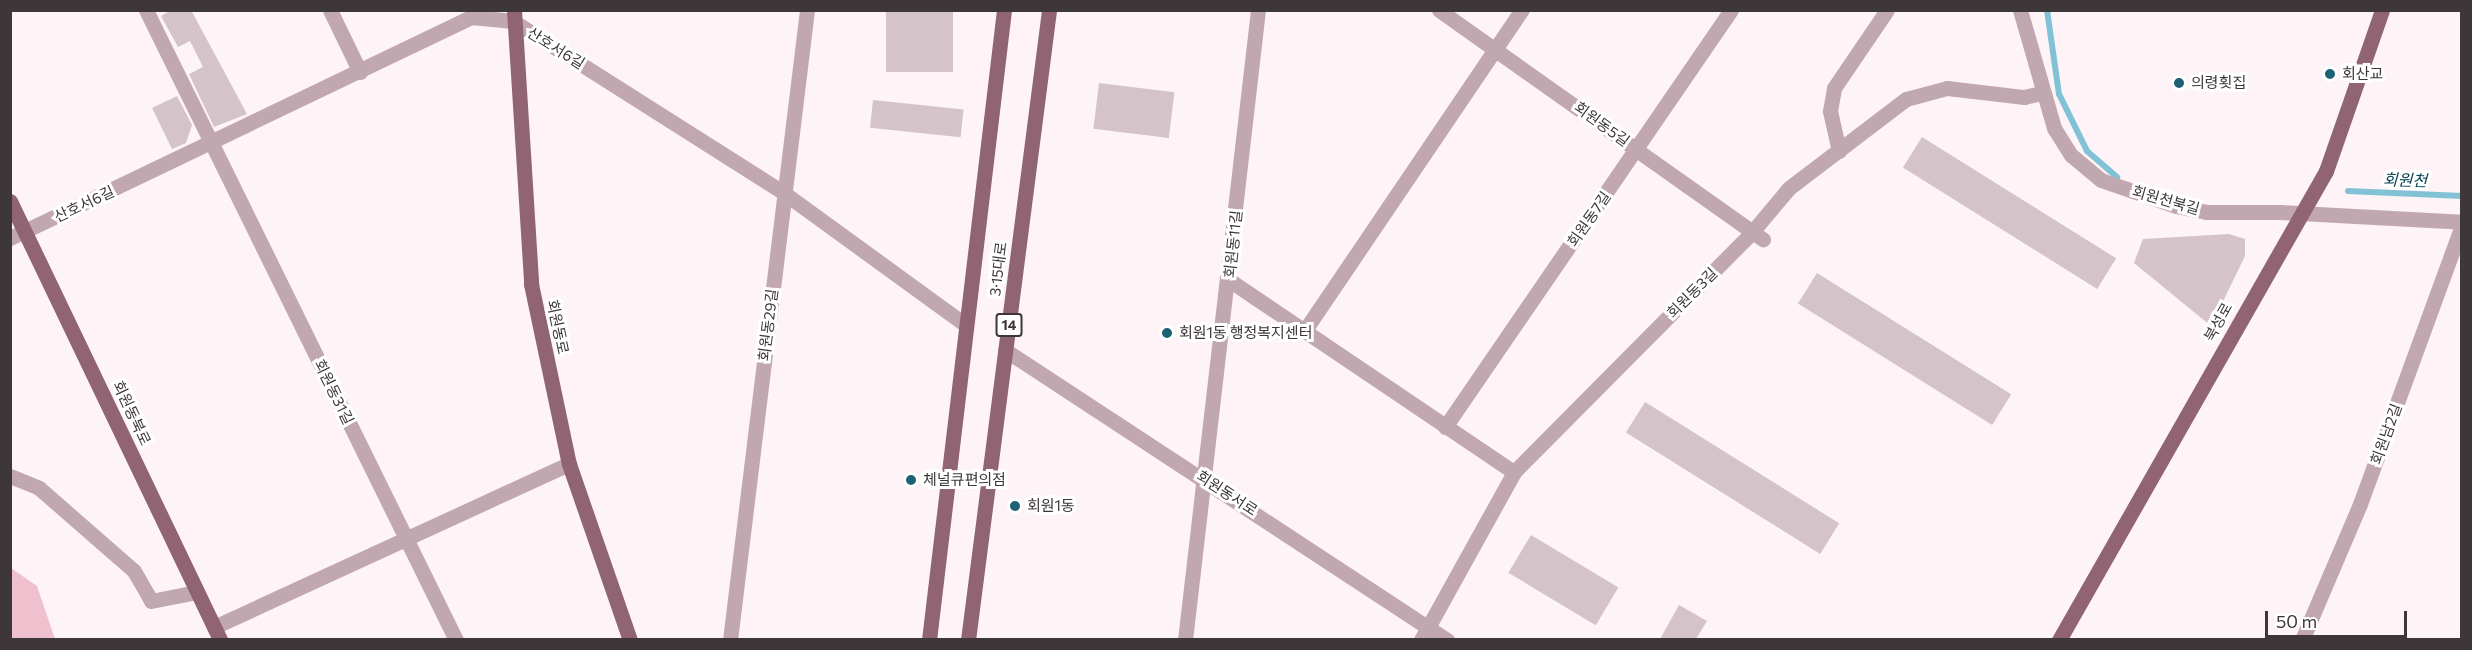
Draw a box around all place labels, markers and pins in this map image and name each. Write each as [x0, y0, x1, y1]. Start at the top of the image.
place label: 회산교 [2342, 65, 2383, 83]
marker: 회산교 [2323, 67, 2337, 81]
place label: 의령횟집 [2191, 74, 2246, 92]
marker: 의령횟집 [2172, 76, 2186, 90]
place label: 회원1동 행정복지센터 [1179, 324, 1312, 342]
marker: 회원1동 행정복지센터 [1160, 326, 1174, 340]
place label: 체널큐편의점 [923, 471, 1006, 489]
marker: 체널큐편의점 [904, 473, 918, 487]
place label: 회원1동 [1027, 497, 1075, 515]
marker: 회원1동 [1008, 499, 1022, 513]

